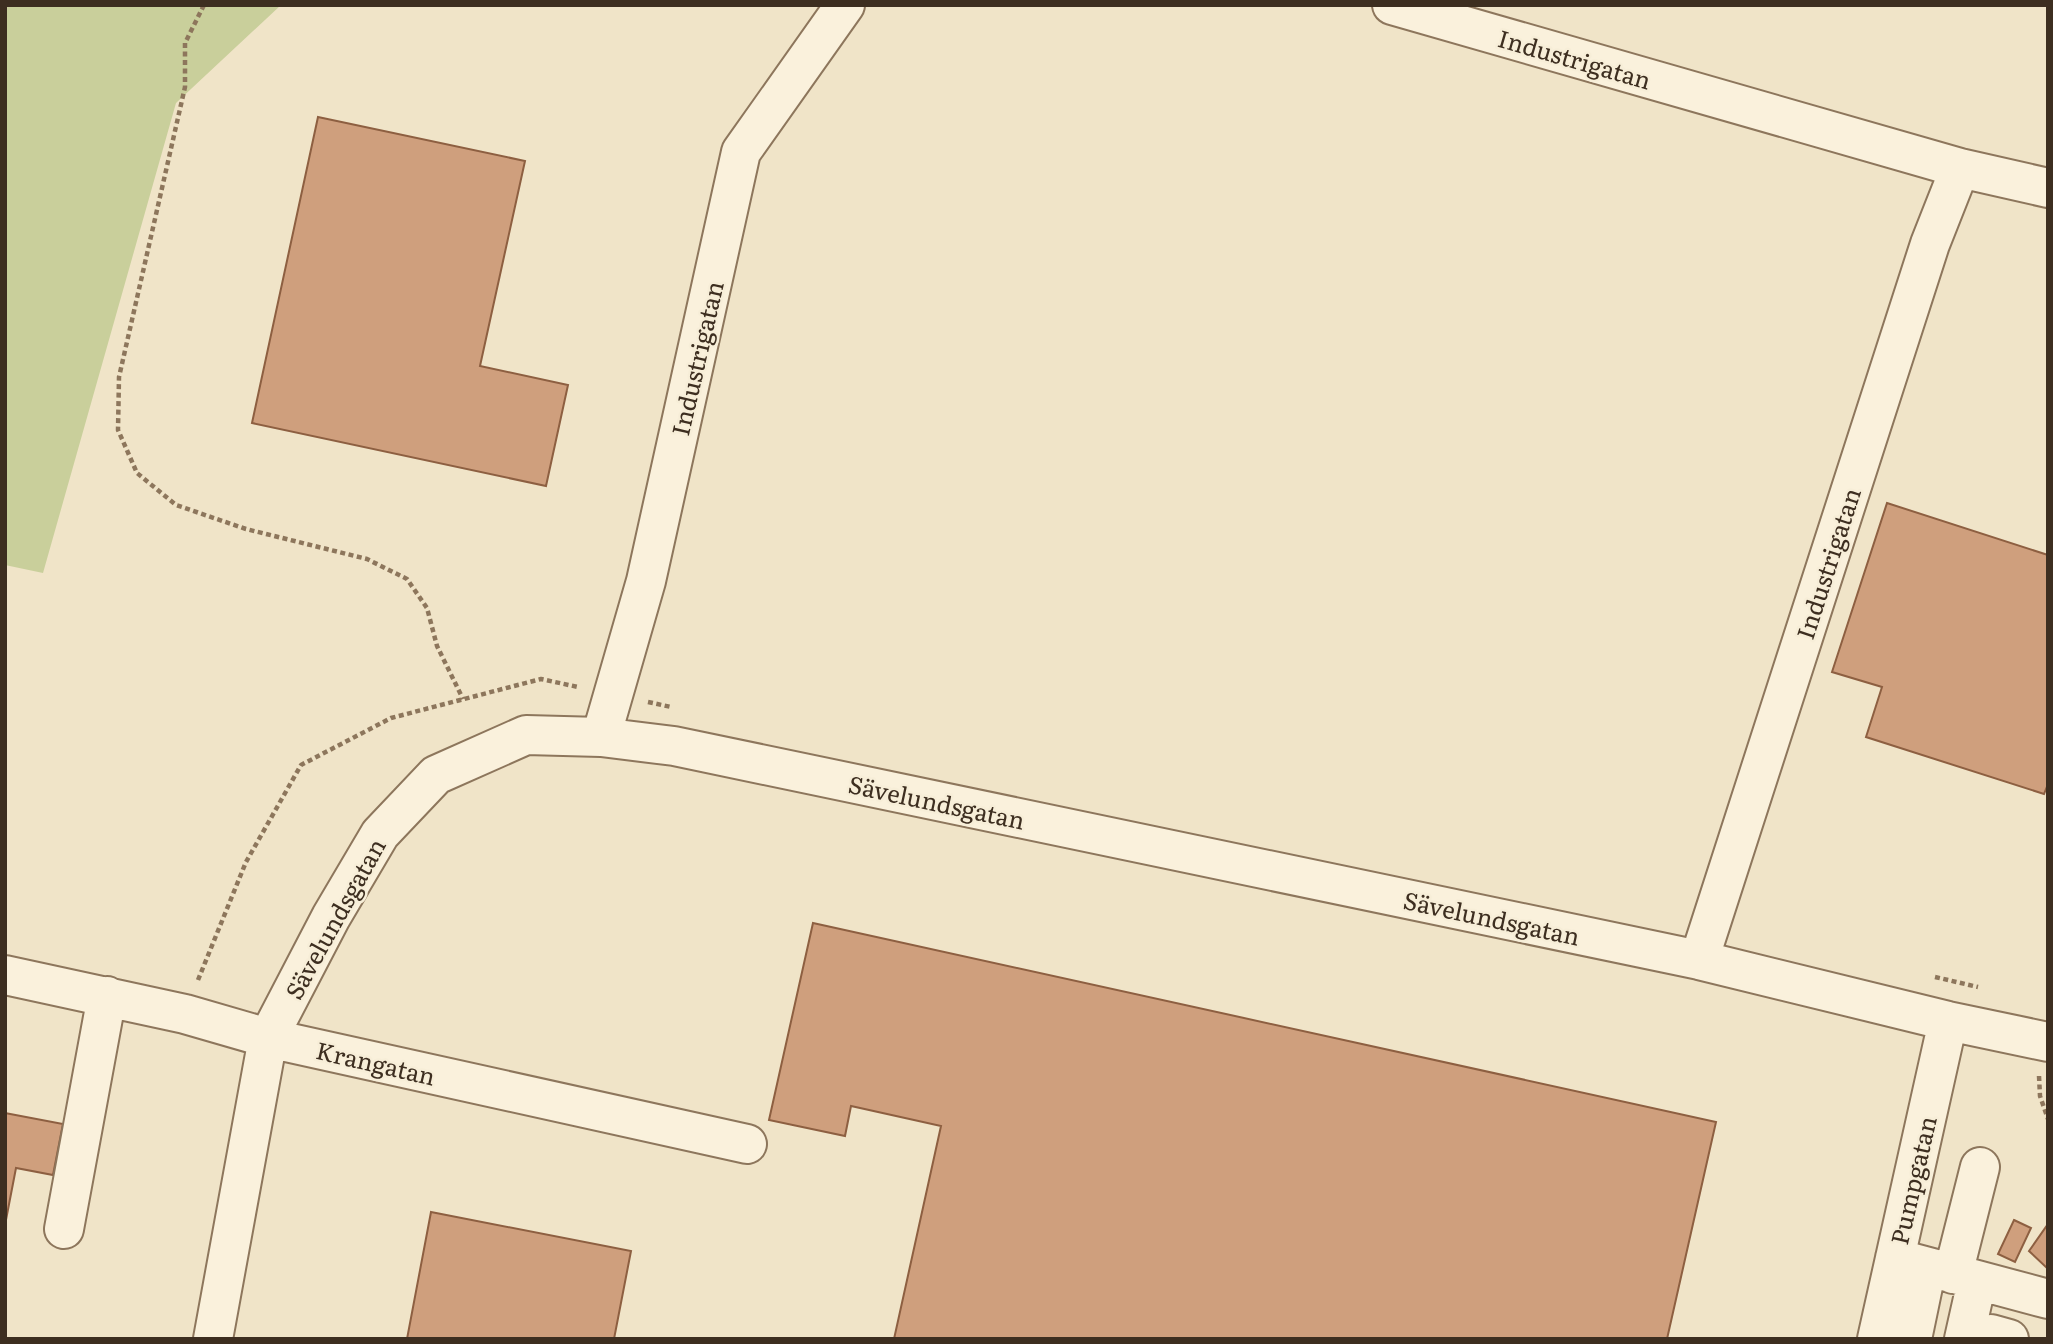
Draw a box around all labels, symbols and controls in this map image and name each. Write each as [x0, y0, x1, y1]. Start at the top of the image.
street label: Industrigatan [1494, 19, 1656, 97]
street label: Industrigatan [661, 277, 731, 439]
street label: Industrigatan [1786, 483, 1868, 643]
street label: Sävelundsgatan [846, 765, 1028, 837]
street label: Sävelundsgatan [275, 831, 393, 1005]
street label: Sävelundsgatan [1401, 881, 1583, 953]
street label: Krangatan [313, 1031, 439, 1093]
street label: Pumpgatan [1880, 1112, 1944, 1248]

